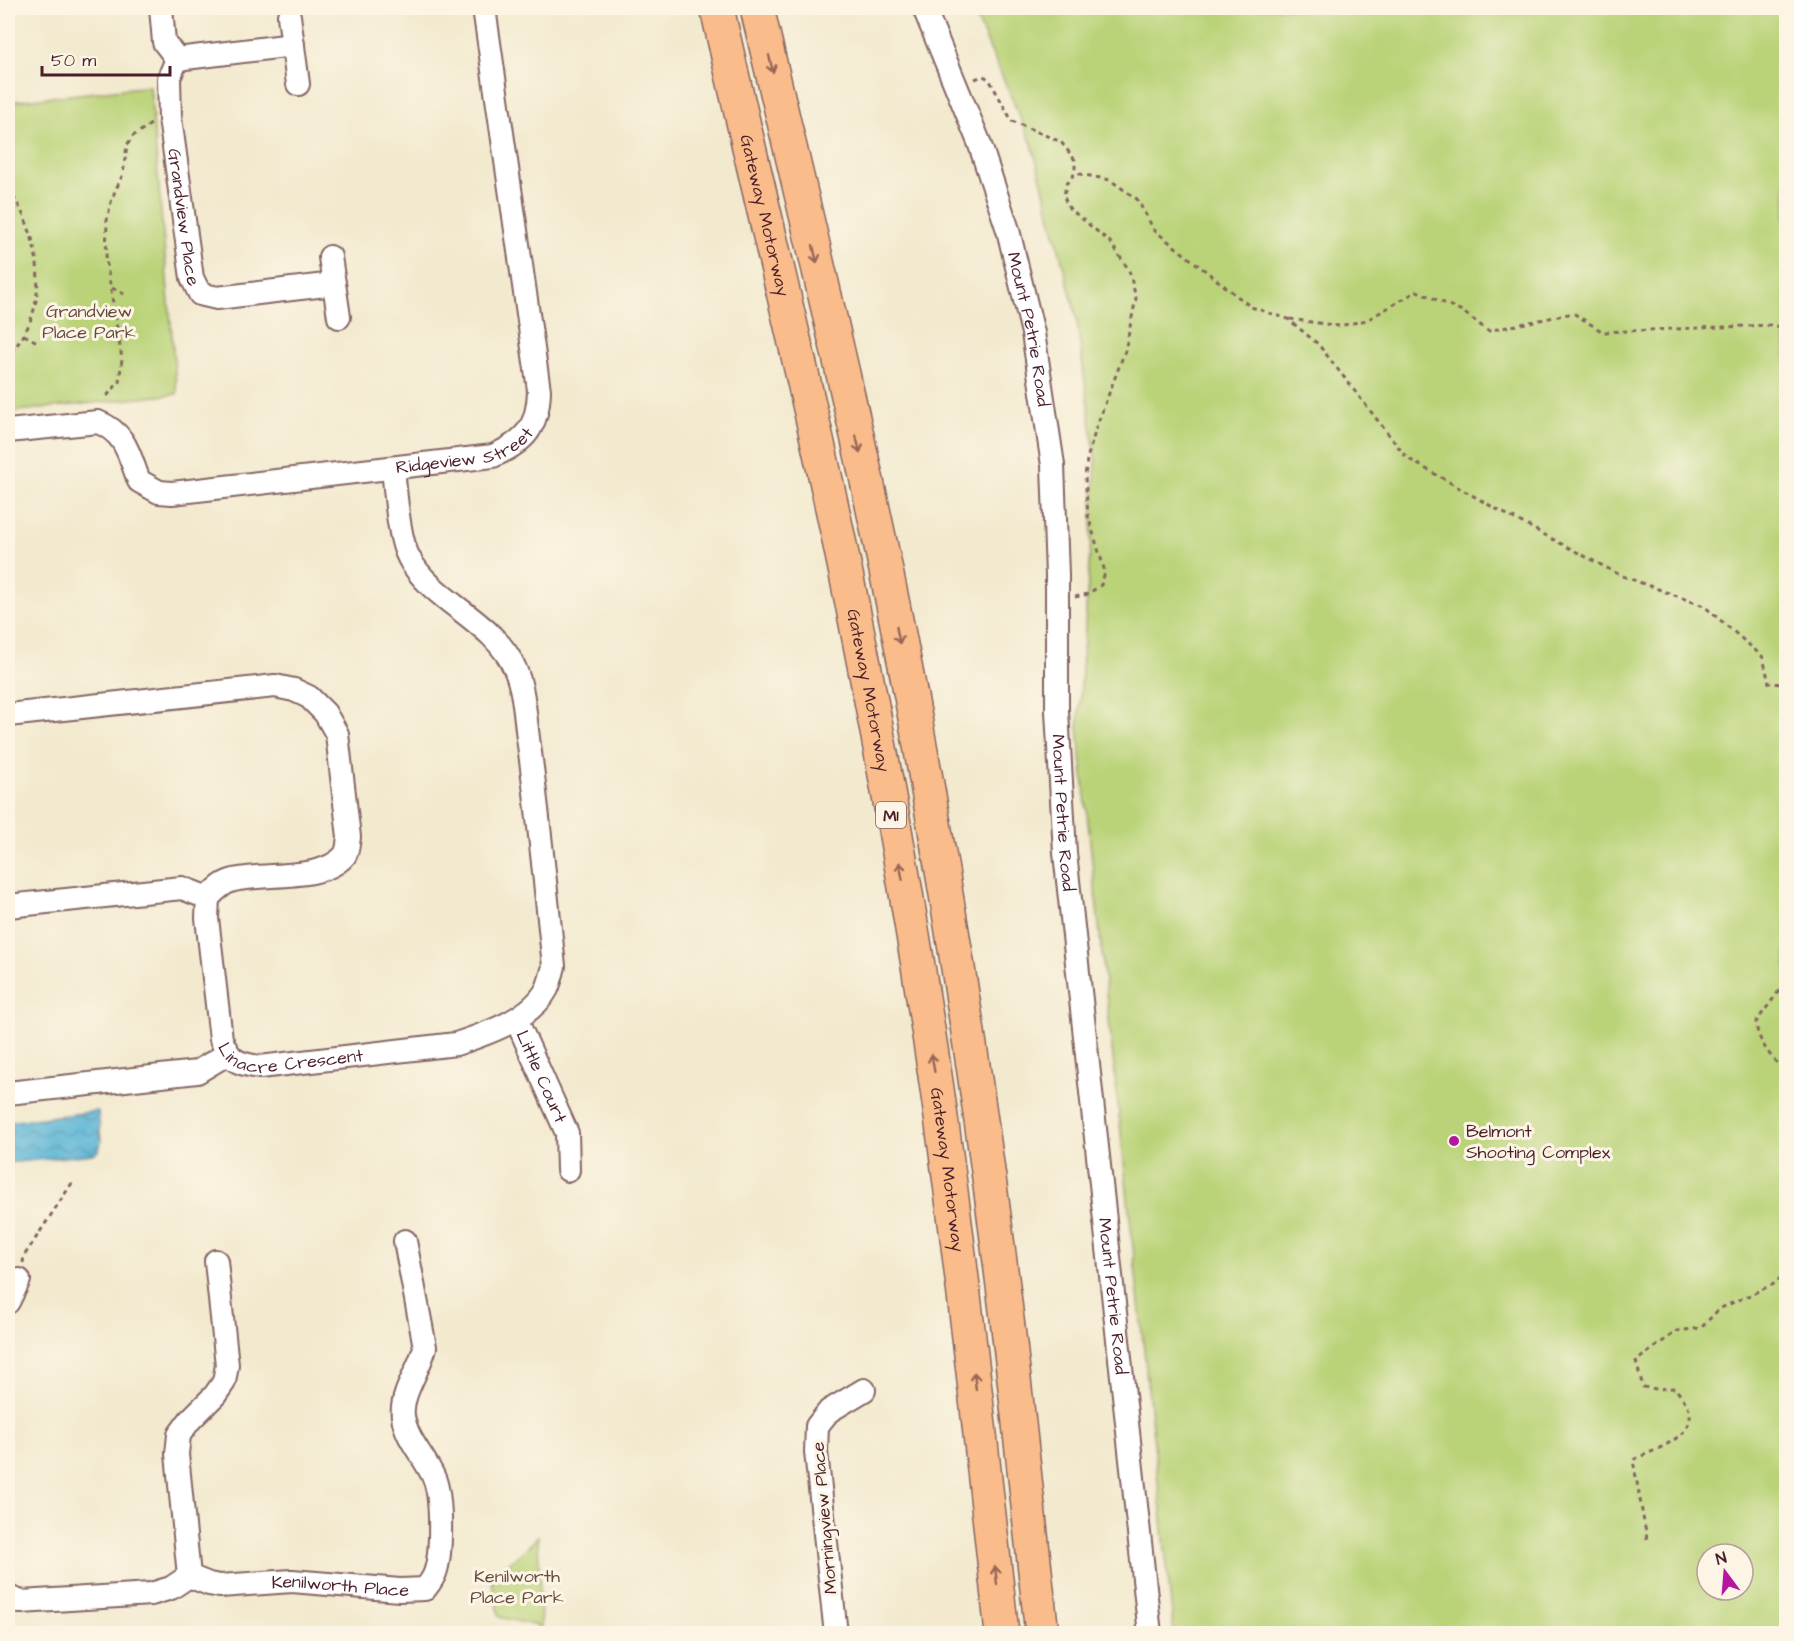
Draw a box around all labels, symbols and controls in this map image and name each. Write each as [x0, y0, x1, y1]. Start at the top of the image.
scale bar [42, 39, 170, 77]
text: 50 m [51, 48, 96, 73]
one-way arrow [765, 55, 777, 74]
street label: Gateway Motorway [733, 132, 796, 299]
street label: Grandview Place [161, 147, 206, 291]
one-way arrow [810, 244, 821, 264]
street label: Mount Petrie Road [1001, 249, 1056, 408]
park label: Grandview Place Park [42, 299, 136, 345]
street label: Ridgeview Street [395, 422, 540, 480]
one-way arrow [853, 435, 865, 454]
street label: Gateway Motorway [840, 607, 896, 774]
one-way arrow [893, 625, 904, 645]
street label: Mount Petrie Road [1045, 734, 1081, 892]
road number: M1 [876, 802, 906, 828]
one-way arrow [896, 862, 907, 881]
street label: Little Court [510, 1027, 573, 1128]
street label: Linacre Crescent [211, 1038, 365, 1080]
one-way arrow [927, 1054, 938, 1074]
street label: Gateway Motorway [924, 1086, 971, 1254]
place label: Belmont Shooting Complex [1466, 1119, 1611, 1166]
marker: Belmont Shooting Complex [1447, 1134, 1461, 1148]
street label: Mount Petrie Road [1092, 1217, 1134, 1376]
one-way arrow [969, 1372, 980, 1392]
street label: Morningview Place [805, 1440, 845, 1595]
north arrow [1695, 1542, 1755, 1602]
text: N [1713, 1547, 1729, 1570]
park label: Kenilworth Place Park [470, 1564, 564, 1610]
one-way arrow [990, 1566, 1001, 1586]
street label: Kenilworth Place [271, 1569, 410, 1603]

